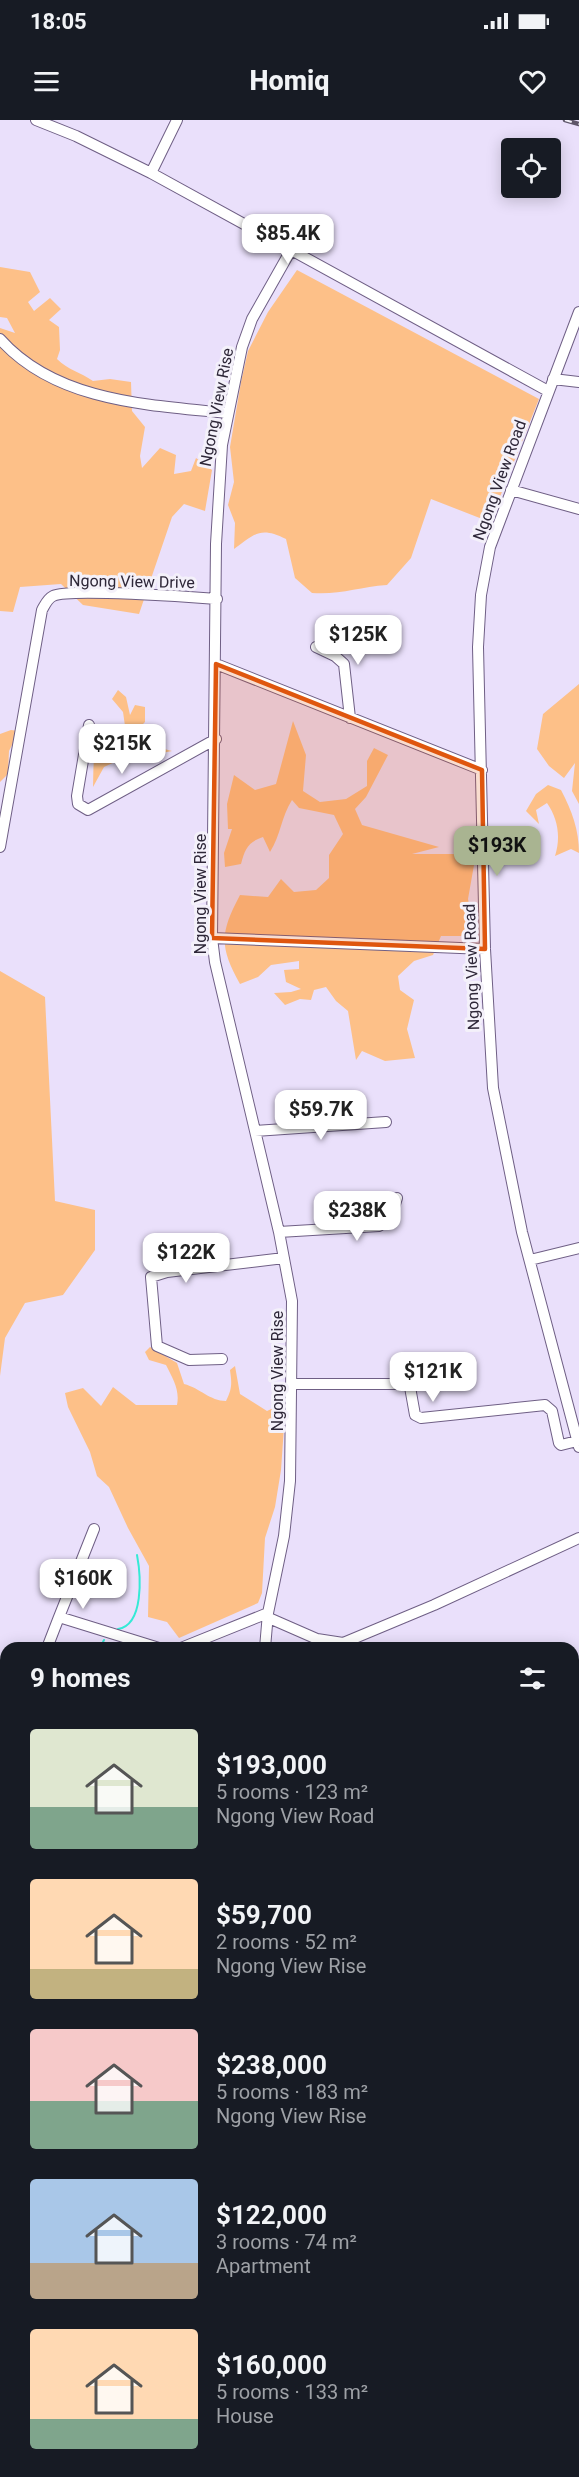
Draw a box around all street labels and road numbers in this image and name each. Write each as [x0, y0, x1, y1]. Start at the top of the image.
street label: Ngong View Rise [196, 346, 237, 468]
street label: Ngong View Road [469, 417, 530, 543]
street label: Ngong View Drive [69, 571, 195, 592]
street label: Ngong View Rise [191, 834, 210, 954]
street label: Ngong View Road [460, 903, 483, 1031]
street label: Ngong View Rise [268, 1311, 287, 1431]

